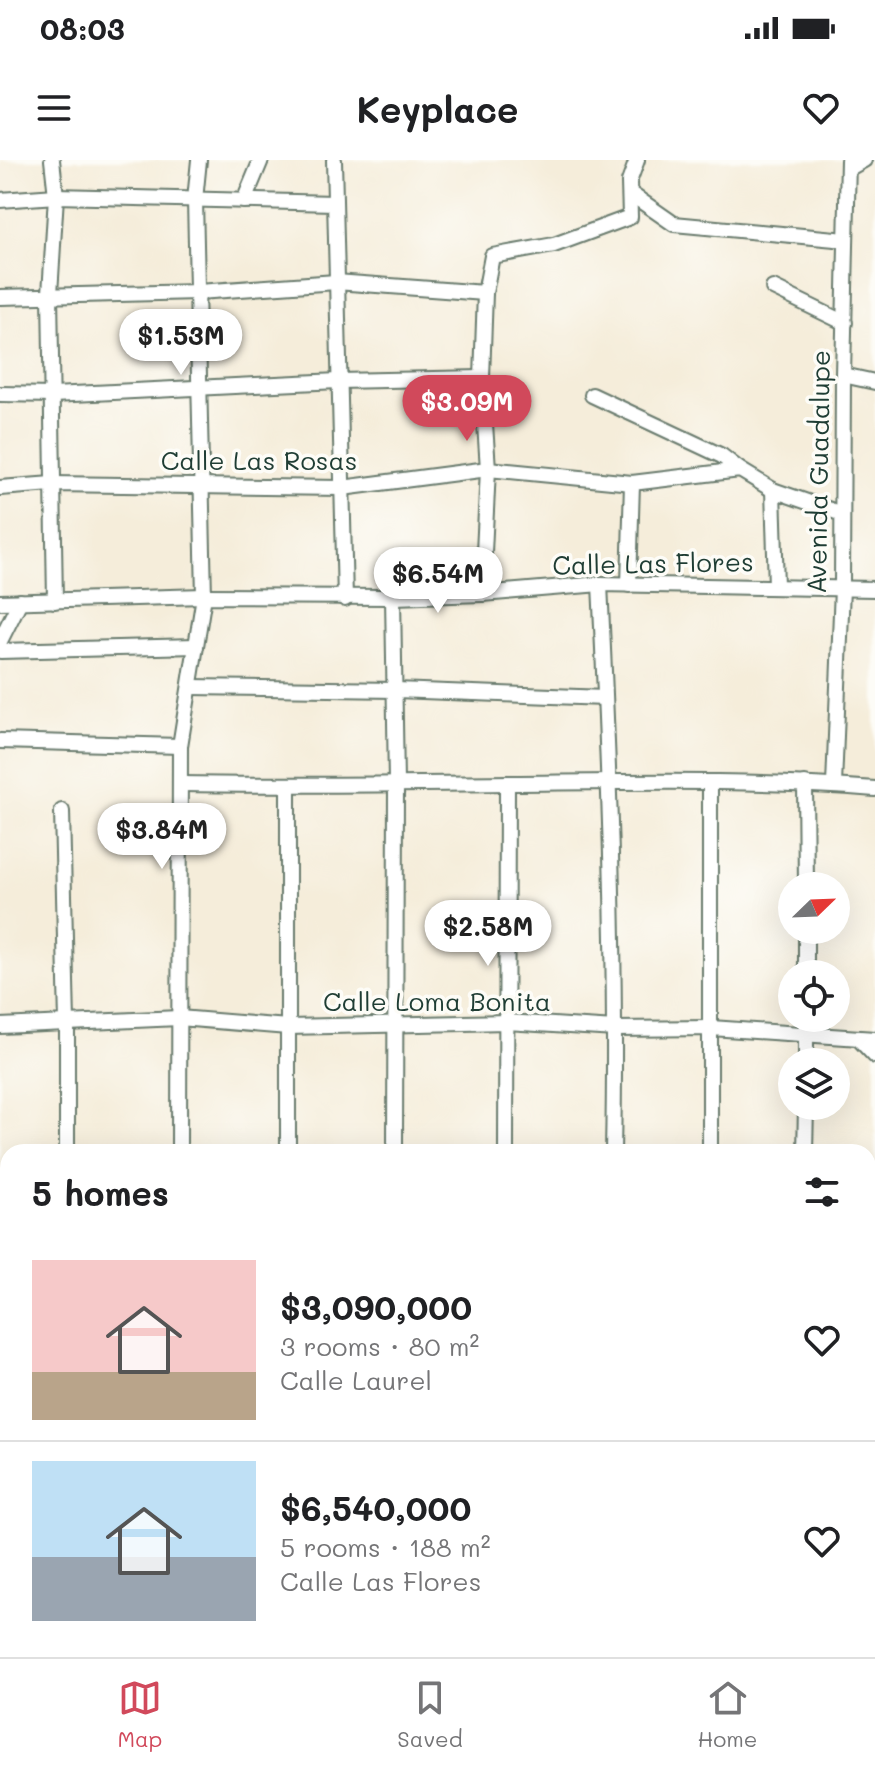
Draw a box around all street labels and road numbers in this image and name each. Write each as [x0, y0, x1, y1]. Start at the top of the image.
street label: Avenida Guadalupe [799, 350, 837, 594]
street label: Calle Las Rosas [161, 443, 357, 477]
street label: Calle Las Flores [552, 544, 754, 582]
street label: Calle Loma Bonita [323, 984, 551, 1018]

